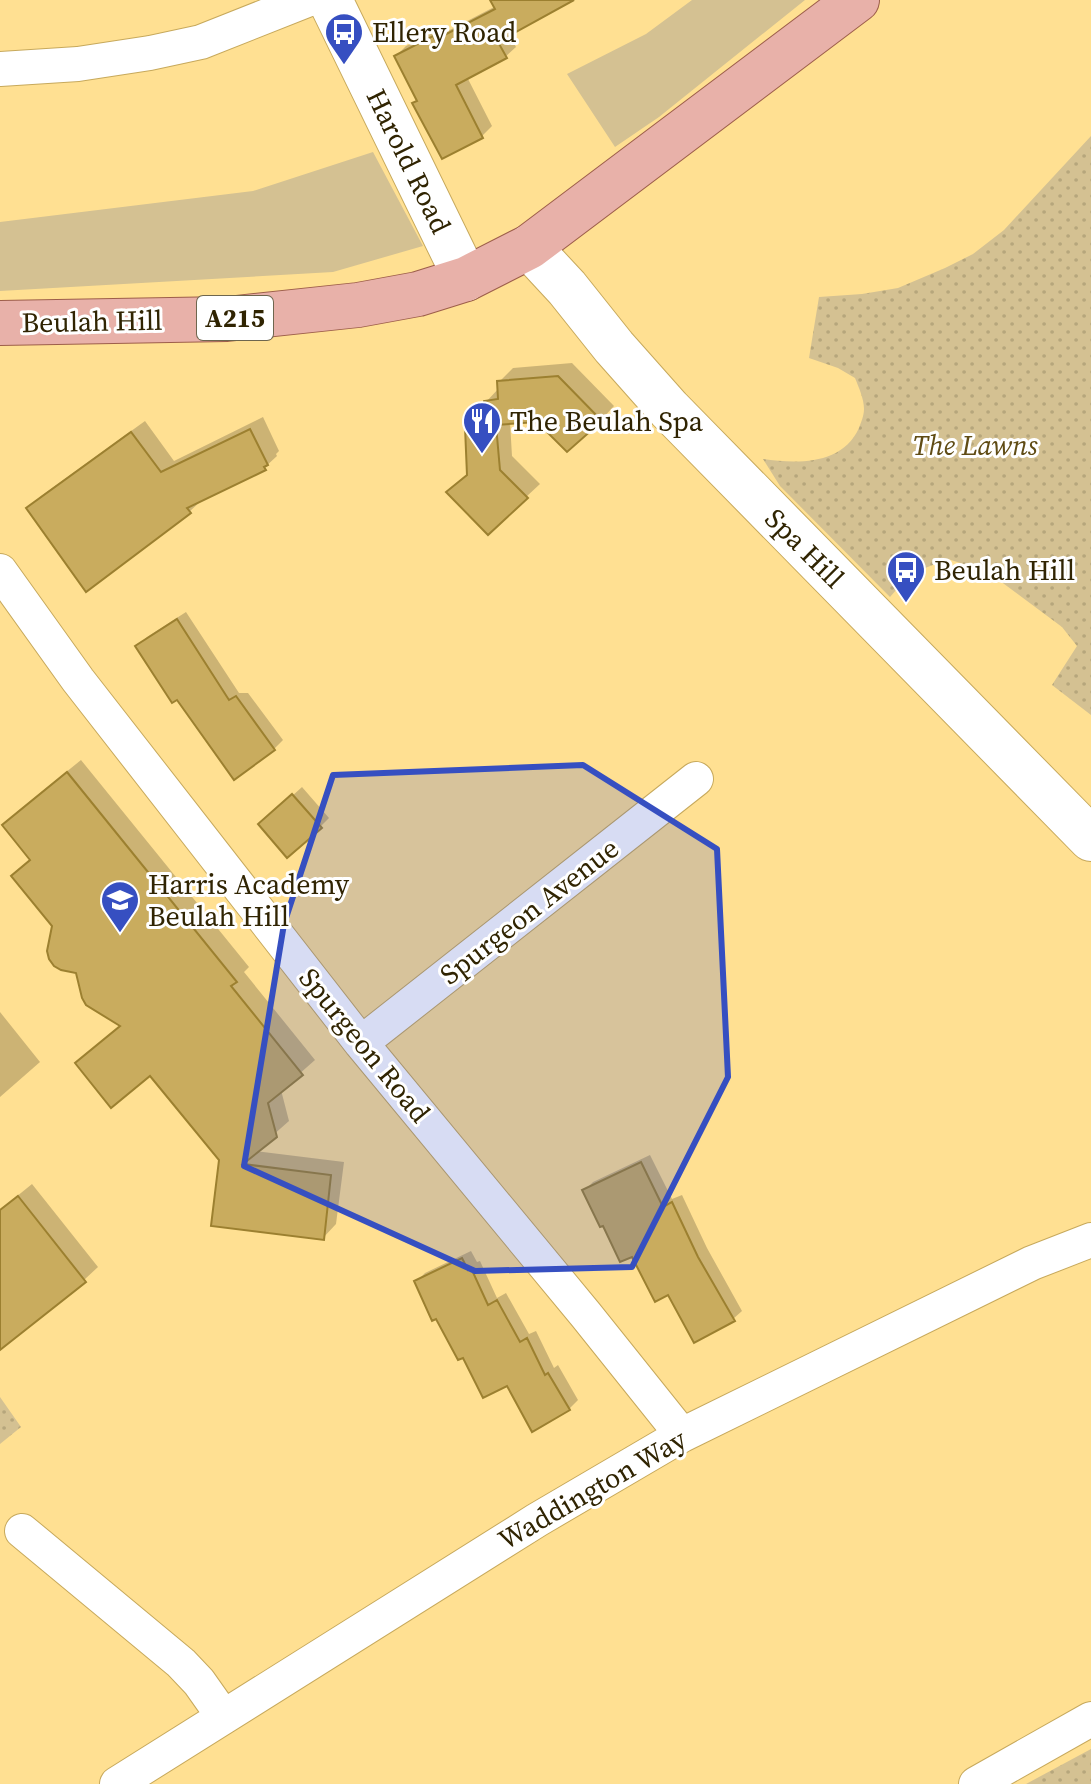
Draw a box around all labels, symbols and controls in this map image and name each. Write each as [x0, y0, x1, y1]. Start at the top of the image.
bus stop icon: Ellery Road [323, 11, 365, 66]
place label: Ellery Road [372, 13, 516, 51]
street label: Harold Road [358, 82, 460, 240]
road number: A215 [197, 296, 273, 340]
street label: Beulah Hill [21, 301, 163, 341]
restaurant icon: The Beulah Spa [461, 400, 503, 455]
place label: The Beulah Spa [510, 402, 704, 440]
park label: The Lawns [912, 426, 1038, 464]
street label: Spa Hill [757, 500, 853, 596]
bus stop icon: Beulah Hill [885, 549, 927, 604]
place label: Beulah Hill [934, 551, 1075, 589]
street label: Spurgeon Avenue [432, 829, 626, 993]
place label: Harris Academy Beulah Hill [148, 865, 350, 935]
school or university icon: Harris Academy Beulah Hill [99, 879, 141, 934]
street label: Spurgeon Road [291, 960, 439, 1130]
street label: Waddington Way [491, 1419, 694, 1558]

